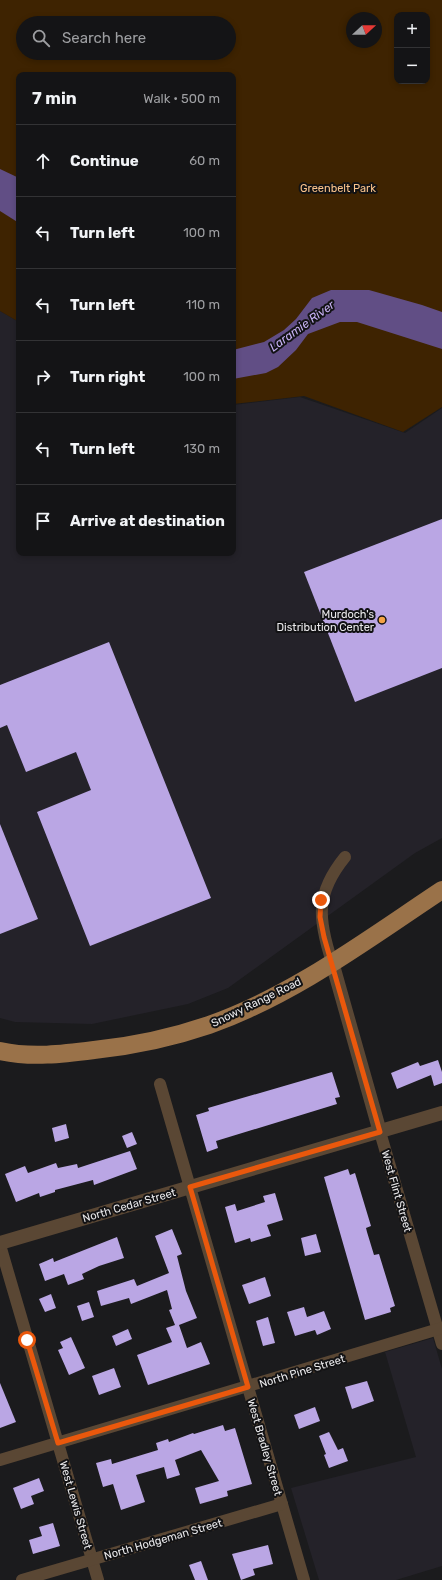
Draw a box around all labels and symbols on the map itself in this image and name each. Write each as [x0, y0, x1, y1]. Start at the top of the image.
north arrow [346, 12, 382, 48]
park label: Greenbelt Park [300, 182, 376, 195]
water label: Laramie River [267, 297, 338, 354]
place label: Murdoch's Distribution Center [276, 608, 375, 634]
marker: Murdoch's Distribution Center [377, 615, 387, 625]
route end [312, 891, 330, 909]
street label: Snowy Range Road [209, 975, 303, 1030]
street label: West Flint Street [379, 1149, 415, 1234]
street label: North Cedar Street [81, 1186, 178, 1225]
route start [18, 1331, 36, 1349]
street label: North Pine Street [258, 1352, 347, 1391]
street label: West Bradley Street [244, 1397, 285, 1498]
street label: West Lewis Street [57, 1460, 95, 1551]
street label: North Hodgeman Street [103, 1516, 224, 1563]

